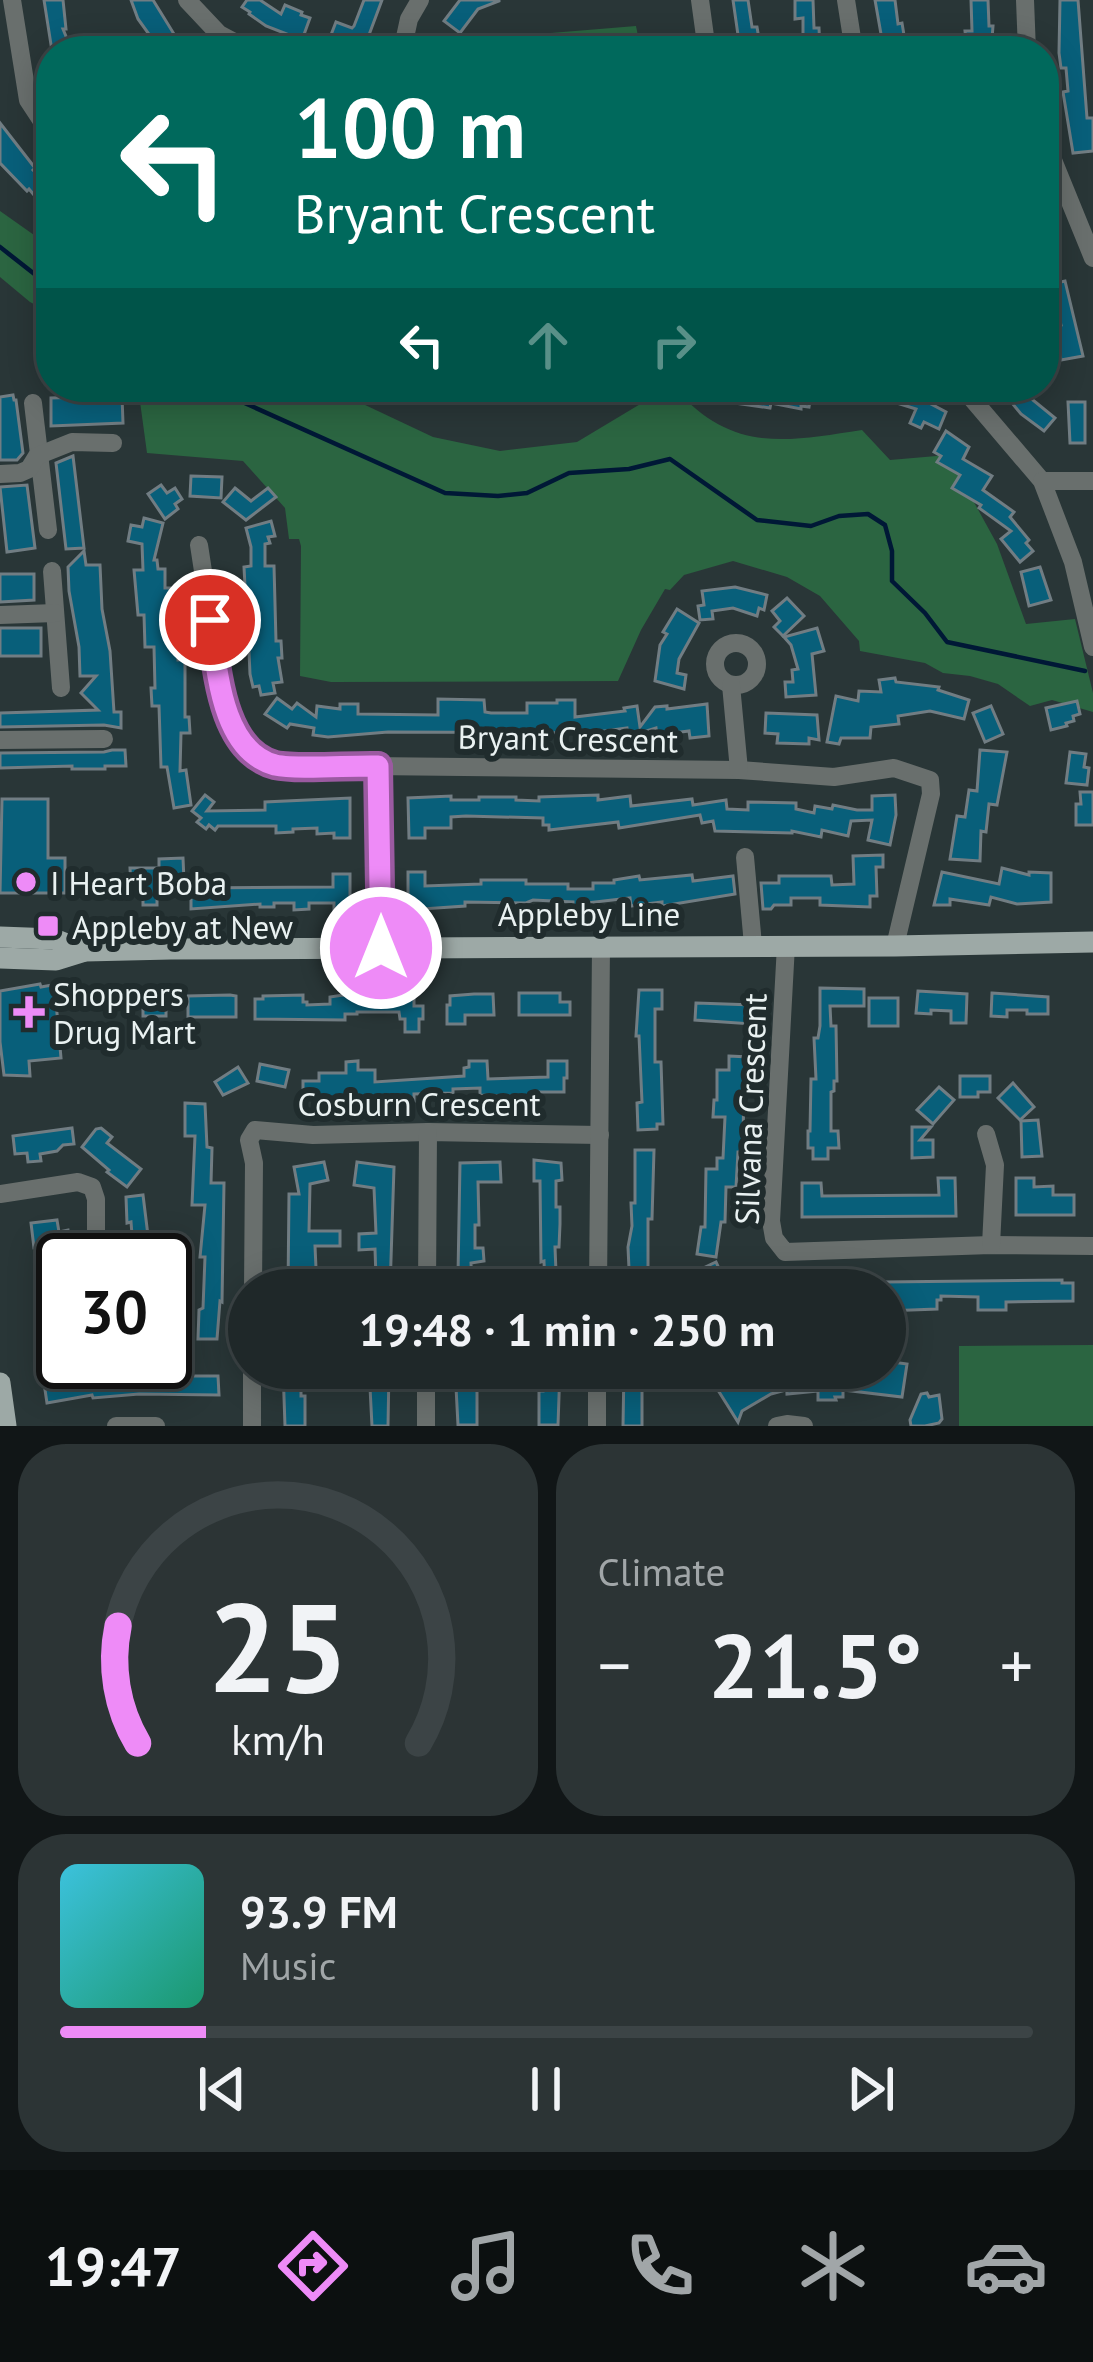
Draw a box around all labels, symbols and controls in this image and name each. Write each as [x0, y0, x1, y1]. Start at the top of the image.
text: 100 m [294, 72, 526, 181]
icon: left [96, 84, 252, 240]
text: Bryant Crescent [294, 178, 655, 248]
icon: left [389, 312, 455, 378]
icon: ahead [515, 312, 581, 378]
icon: right [641, 312, 707, 378]
pin [159, 569, 261, 671]
icon: arrive [177, 587, 243, 653]
street label: Bryant Crescent [457, 715, 679, 761]
place label: I Heart Boba [50, 861, 227, 904]
marker: I Heart Boba [13, 869, 39, 895]
position arrow [318, 885, 444, 1011]
street label: Appleby Line [498, 892, 680, 935]
place label: Appleby at New [72, 905, 293, 948]
marker: Appleby at New [35, 913, 61, 939]
place label: Shoppers Drug Mart [53, 972, 196, 1053]
street label: Silvana Crescent [724, 992, 776, 1226]
marker: Shoppers Drug Mart [16, 999, 42, 1025]
street label: Cosburn Crescent [297, 1082, 541, 1125]
speed limit sign: 30 [36, 1233, 192, 1389]
text: 19:48 · 1 min · 250 m [359, 1300, 775, 1358]
text: Climate [598, 1546, 725, 1597]
text: 25 [207, 1565, 349, 1726]
text: 21.5° [708, 1606, 923, 1723]
text: − [598, 1622, 631, 1707]
text: + [1000, 1622, 1033, 1707]
text: km/h [231, 1711, 325, 1767]
text: 93.9 FM [240, 1882, 398, 1940]
text: Music [240, 1940, 336, 1991]
icon: previous [189, 2056, 255, 2122]
icon: pause [513, 2056, 579, 2122]
icon: next [838, 2056, 904, 2122]
icon: directions [271, 2224, 355, 2308]
icon: music [444, 2224, 528, 2308]
icon: phone [618, 2224, 702, 2308]
icon: climate [791, 2224, 875, 2308]
icon: car [964, 2224, 1048, 2308]
text: 19:47 [45, 2231, 182, 2301]

